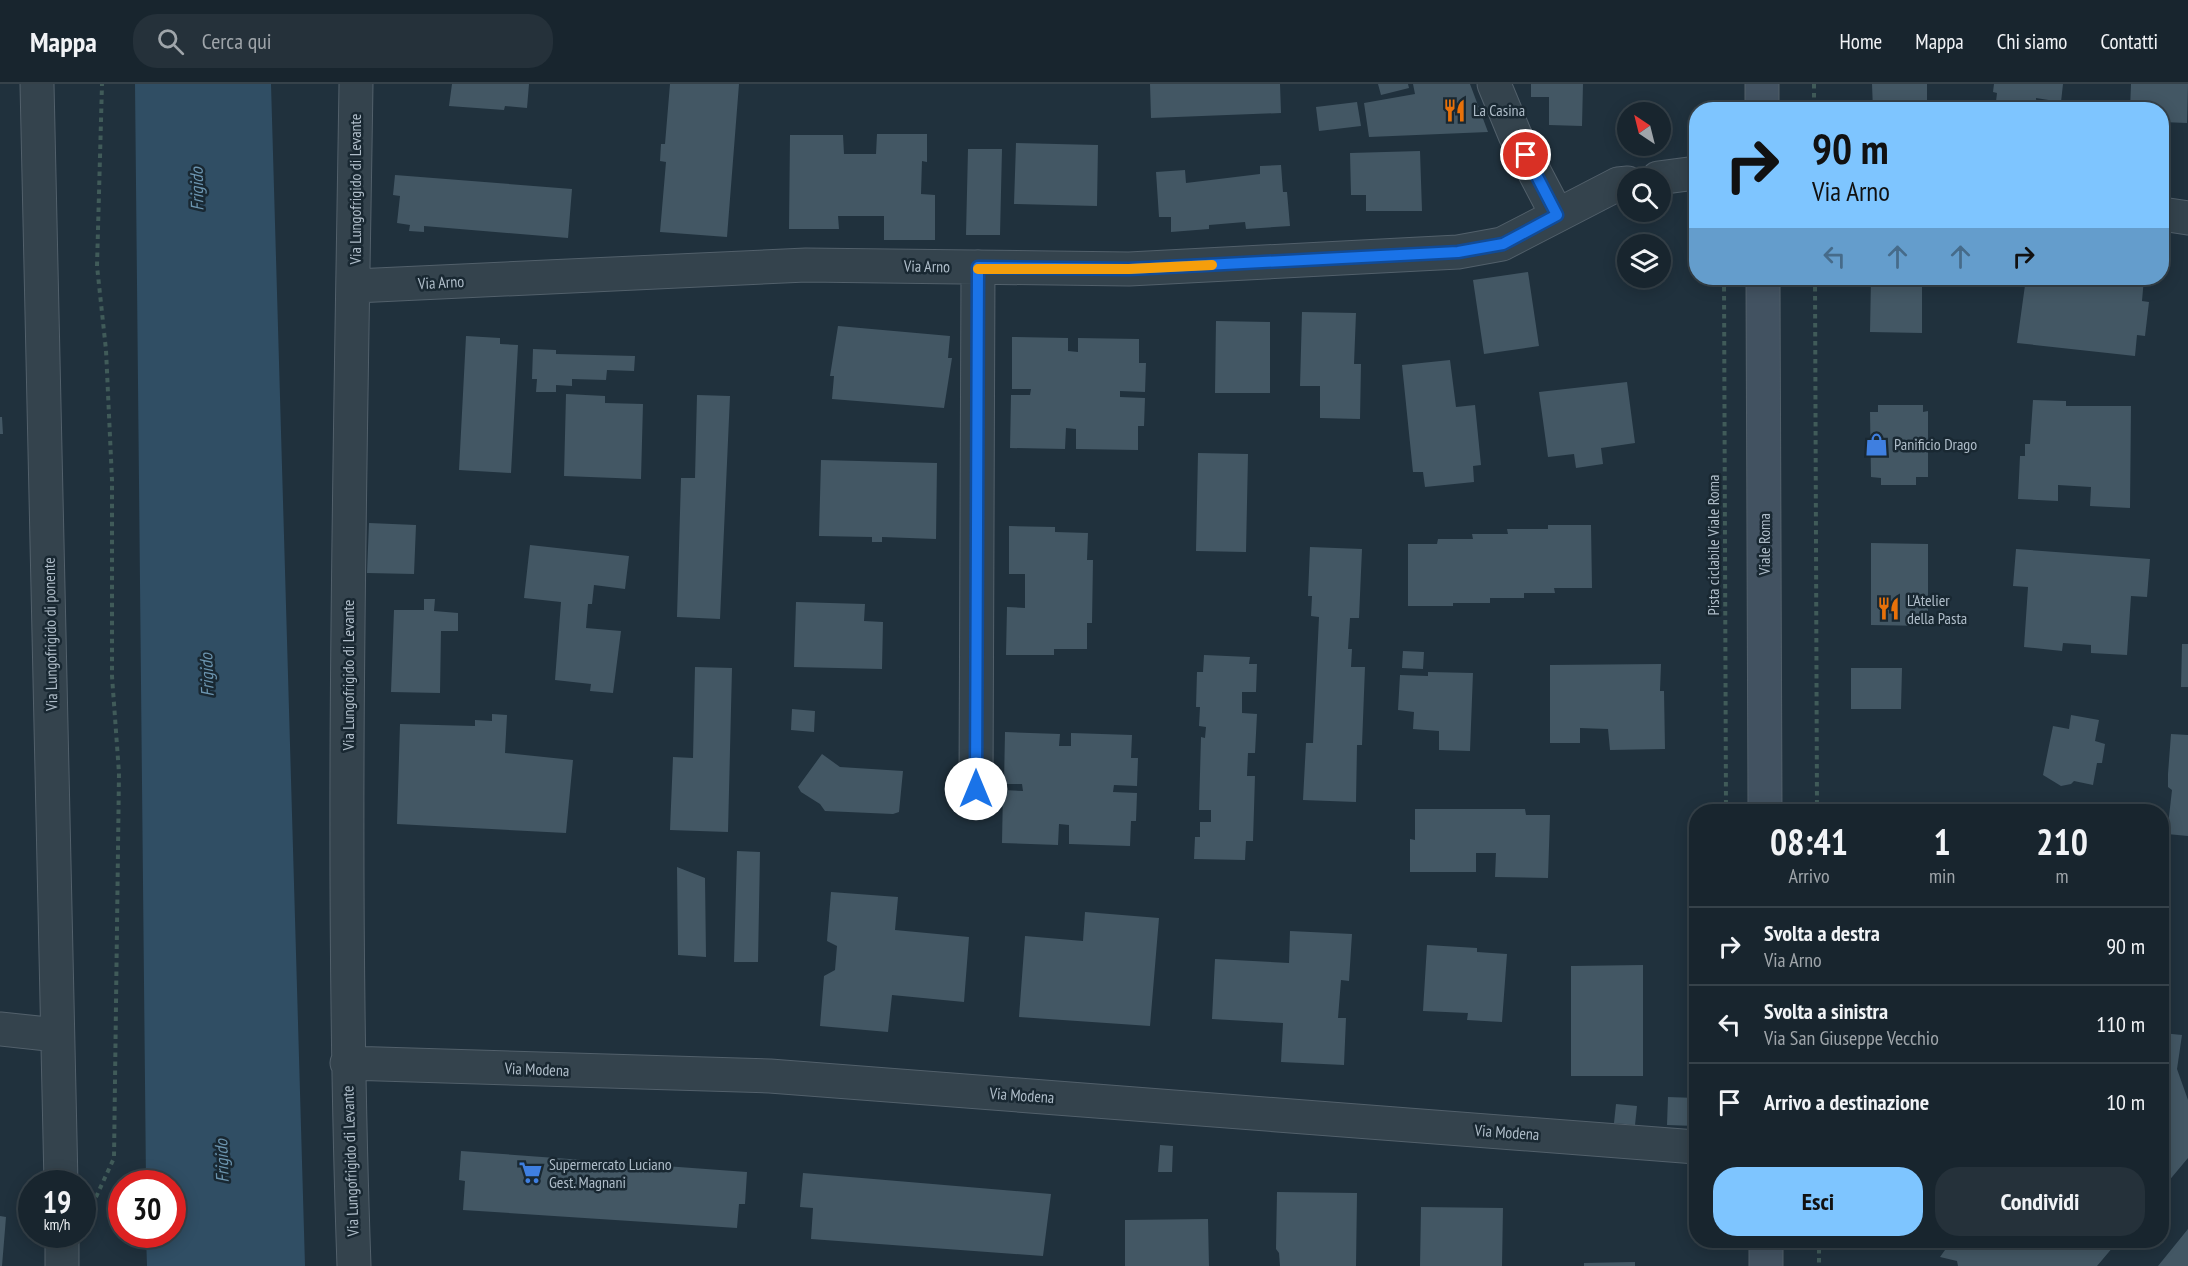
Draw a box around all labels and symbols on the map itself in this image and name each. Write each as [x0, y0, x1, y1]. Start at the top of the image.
restaurant icon: La Casina [1442, 97, 1468, 123]
place label: La Casina [1473, 100, 1525, 120]
north arrow [1617, 102, 1671, 156]
street label: Via Lungofrigido di Levante [345, 114, 365, 265]
pin [1500, 129, 1551, 180]
water label: Frigido [185, 166, 208, 211]
street label: Via Arno [903, 256, 950, 276]
street label: Via Arno [416, 271, 465, 293]
shop icon: Panificio Drago [1863, 431, 1889, 457]
place label: Panificio Drago [1894, 434, 1977, 454]
street label: Pista ciclabile Viale Roma [1703, 475, 1723, 615]
street label: Viale Roma [1754, 513, 1774, 576]
street label: Via Lungofrigido di ponente [39, 557, 61, 712]
place label: L'Atelier della Pasta [1907, 590, 1967, 628]
restaurant icon: L'Atelier della Pasta [1876, 596, 1902, 622]
street label: Via Lungofrigido di Levante [338, 600, 358, 751]
water label: Frigido [194, 652, 219, 697]
position arrow [944, 757, 1008, 821]
street label: Via Modena [503, 1058, 570, 1080]
street label: Via Modena [988, 1083, 1055, 1107]
street label: Via Lungofrigido di Levante [337, 1085, 363, 1238]
street label: Via Modena [1473, 1120, 1540, 1144]
water label: Frigido [209, 1138, 234, 1183]
place label: Supermercato Luciano Gest. Magnani [549, 1154, 672, 1192]
supermarket icon: Supermercato Luciano Gest. Magnani [518, 1160, 544, 1186]
speed limit sign: 30 [108, 1170, 186, 1248]

